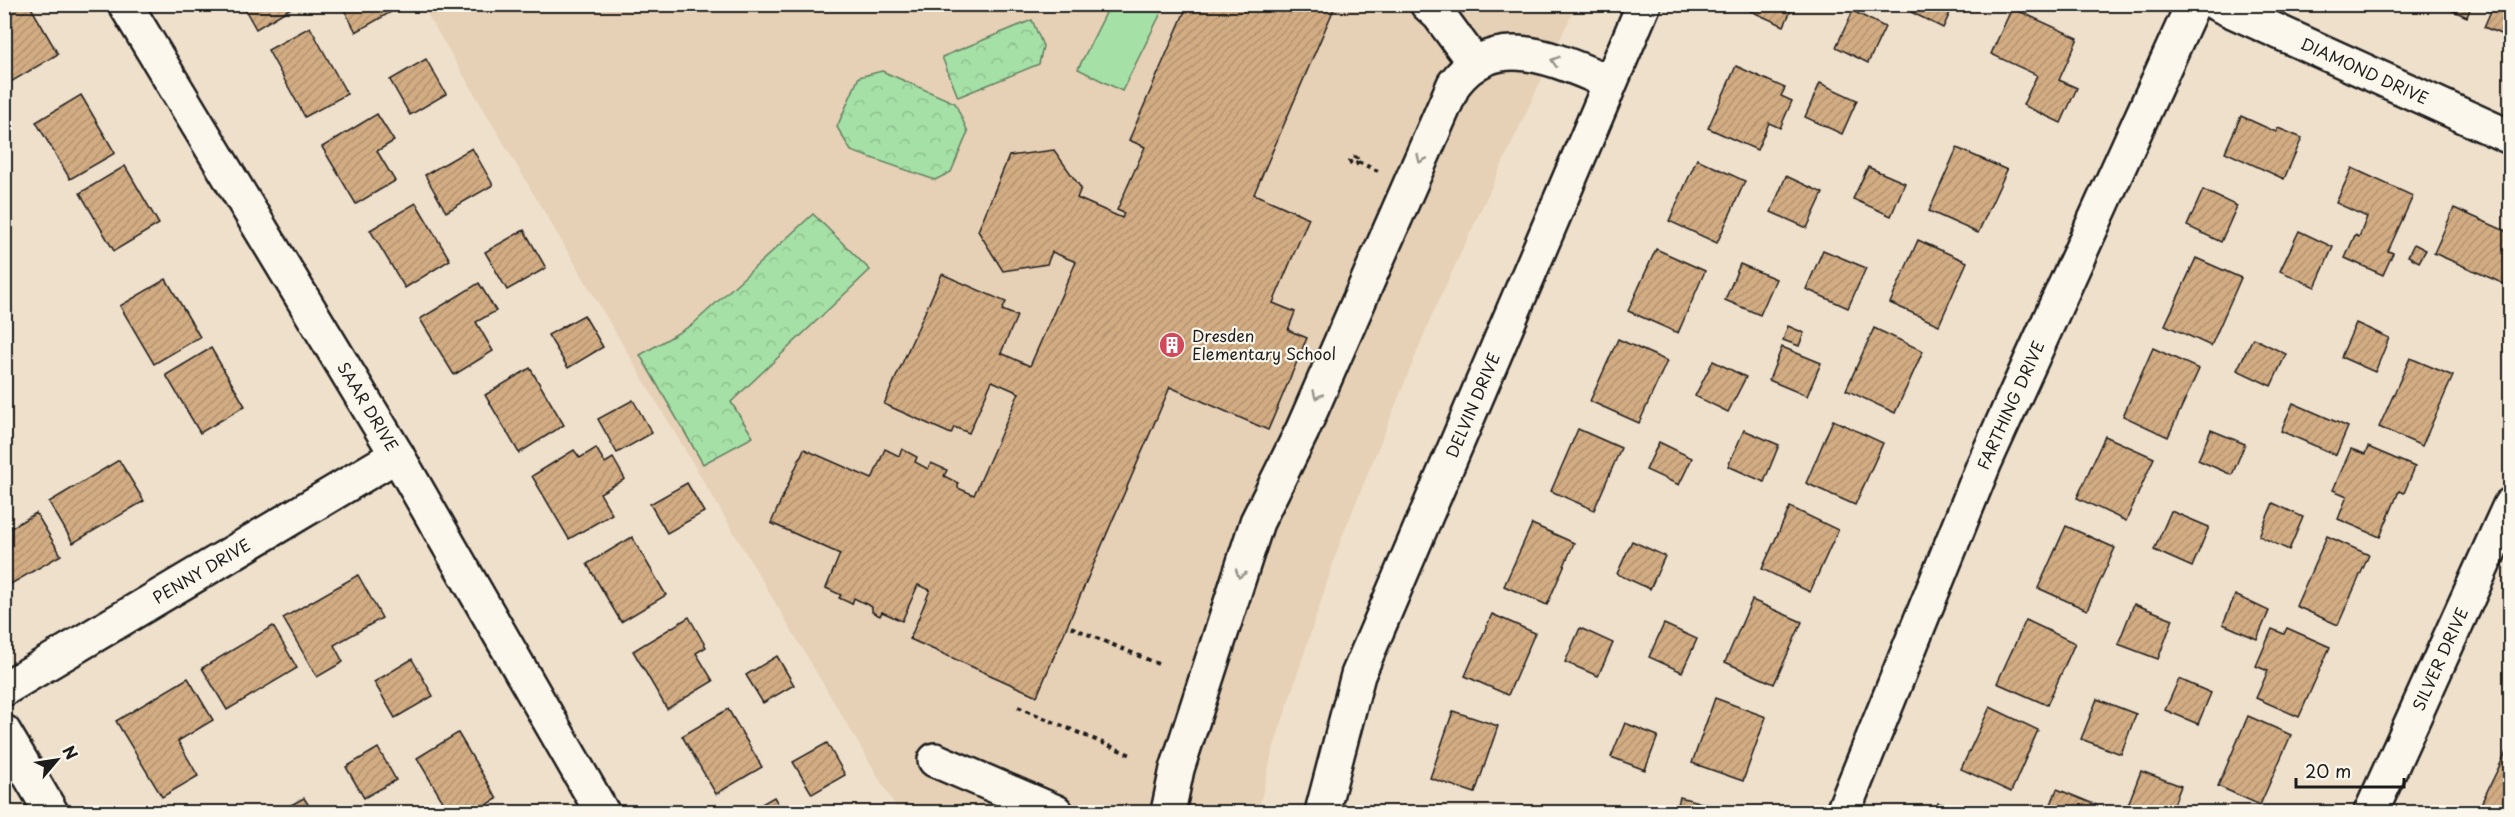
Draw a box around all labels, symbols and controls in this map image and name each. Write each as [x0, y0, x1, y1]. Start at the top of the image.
street label: DIAMOND DRIVE [2297, 31, 2433, 109]
one-way arrow [1550, 56, 1561, 68]
one-way arrow [1417, 153, 1429, 164]
place label: Dresden Elementary School [1192, 323, 1336, 365]
building icon: Dresden Elementary School [1157, 330, 1187, 360]
street label: FARTHING DRIVE [1970, 337, 2049, 473]
street label: DELVIN DRIVE [1439, 349, 1505, 461]
street label: SAAR DRIVE [332, 357, 405, 455]
one-way arrow [1313, 389, 1325, 400]
street label: PENNY DRIVE [148, 532, 255, 609]
one-way arrow [1235, 568, 1248, 579]
street label: SILVER DRIVE [2406, 603, 2473, 714]
north arrow [27, 730, 87, 790]
text: N [57, 741, 85, 764]
scale bar [2296, 751, 2404, 789]
text: 20 m [2305, 757, 2351, 784]

